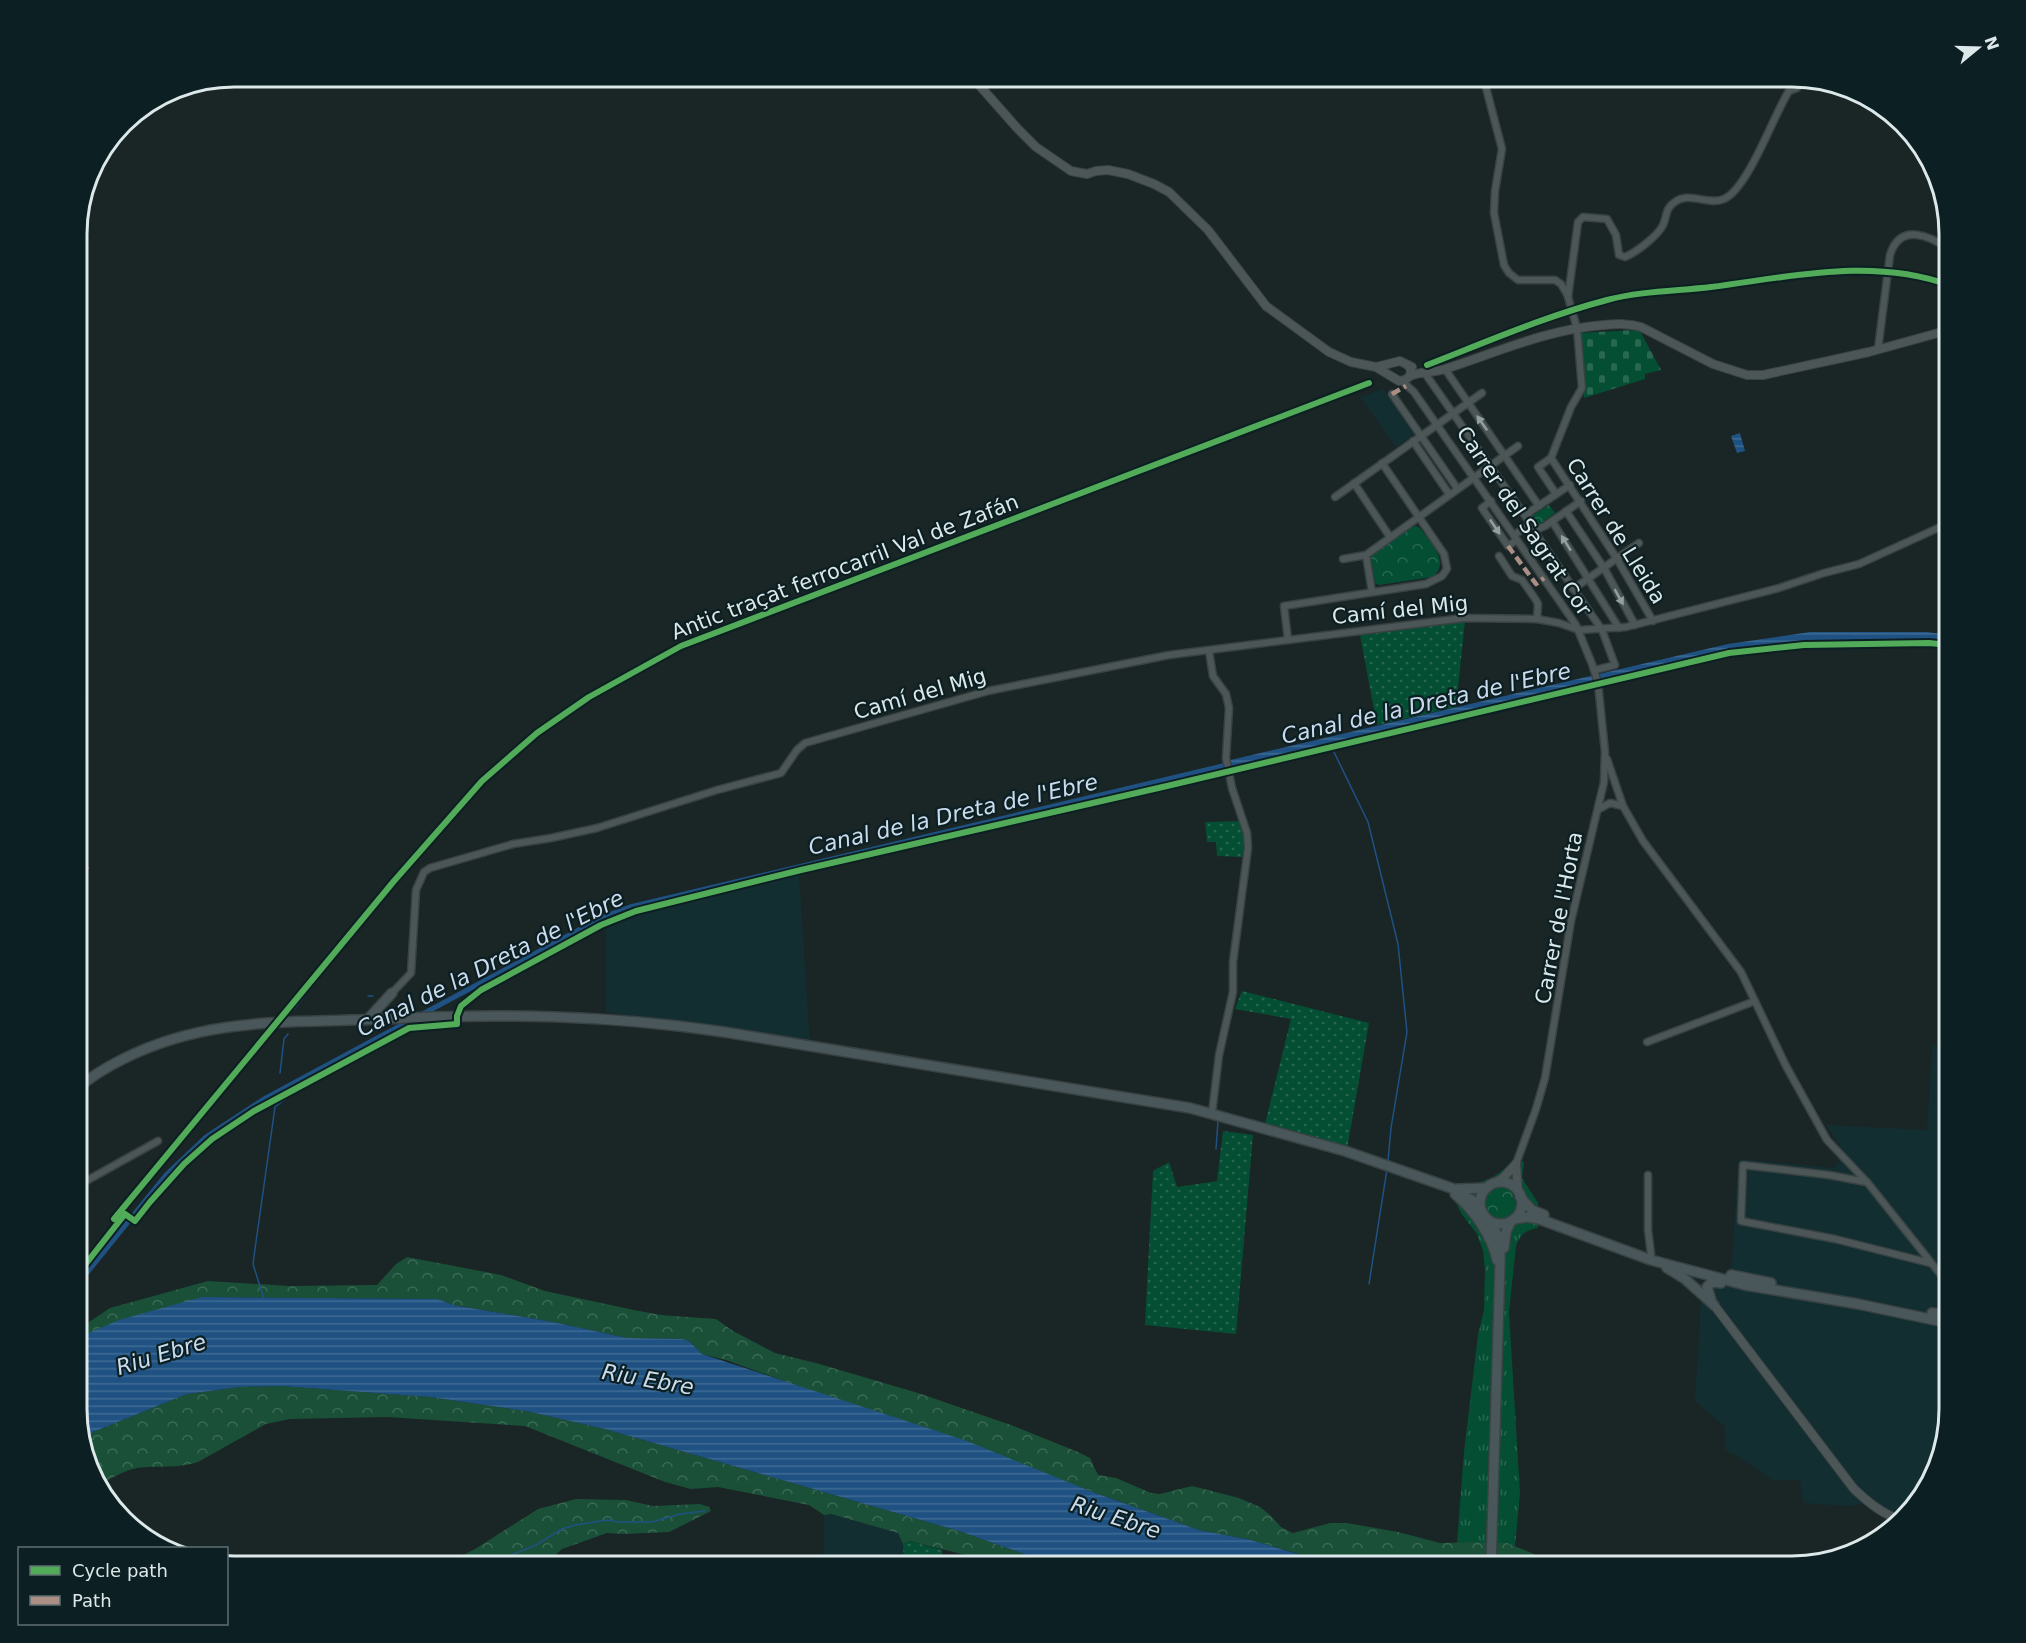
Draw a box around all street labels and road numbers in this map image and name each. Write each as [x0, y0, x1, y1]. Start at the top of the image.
street label: Carrer del Sagrat Cor [1452, 422, 1597, 620]
street label: Carrer de Lleida [1561, 454, 1671, 608]
street label: Antic traçat ferrocarril Val de Zafán [668, 489, 1022, 645]
street label: Camí del Mig [1331, 591, 1469, 629]
street label: Camí del Mig [851, 664, 989, 724]
street label: Carrer de l'Horta [1531, 830, 1587, 1006]

